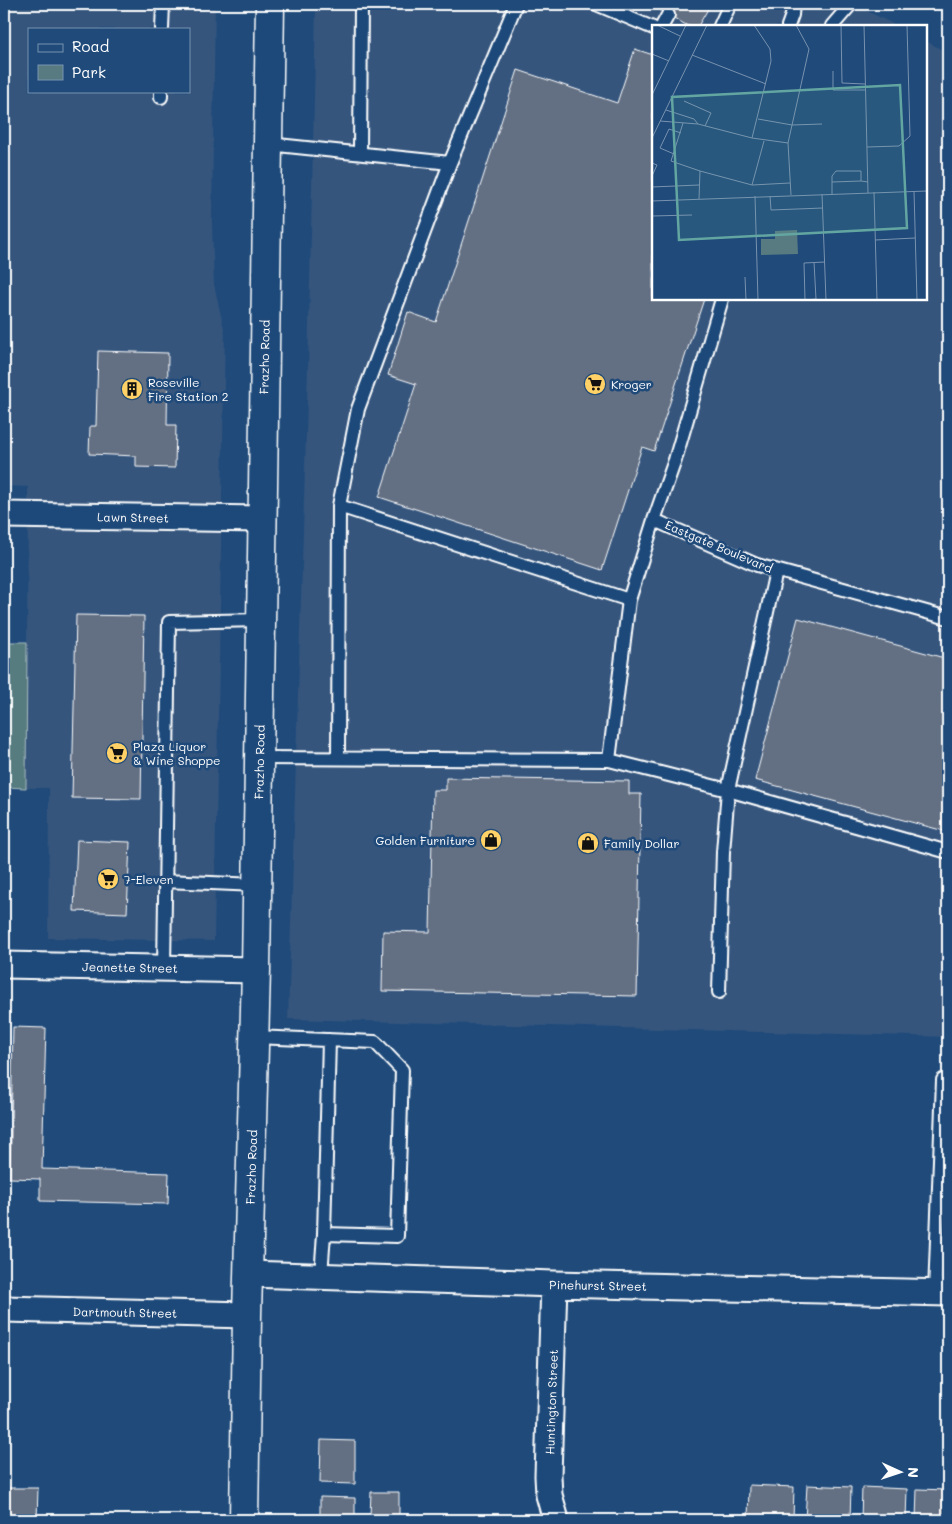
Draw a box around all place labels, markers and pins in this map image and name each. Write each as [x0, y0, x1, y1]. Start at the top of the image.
supermarket icon: Kroger [583, 372, 607, 396]
place label: Roseville Fire Station 2 [148, 374, 228, 404]
place label: Kroger [611, 376, 652, 392]
building icon: Roseville Fire Station 2 [120, 377, 144, 401]
place label: Plaza Liquor & Wine Shoppe [133, 738, 221, 768]
supermarket icon: Plaza Liquor & Wine Shoppe [105, 741, 129, 765]
shop icon: Golden Furniture [479, 828, 503, 852]
shop icon: Family Dollar [576, 831, 600, 855]
place label: Golden Furniture [376, 832, 475, 848]
place label: Family Dollar [604, 835, 679, 851]
supermarket icon: 7-Eleven [96, 867, 120, 891]
place label: 7-Eleven [124, 871, 173, 887]

